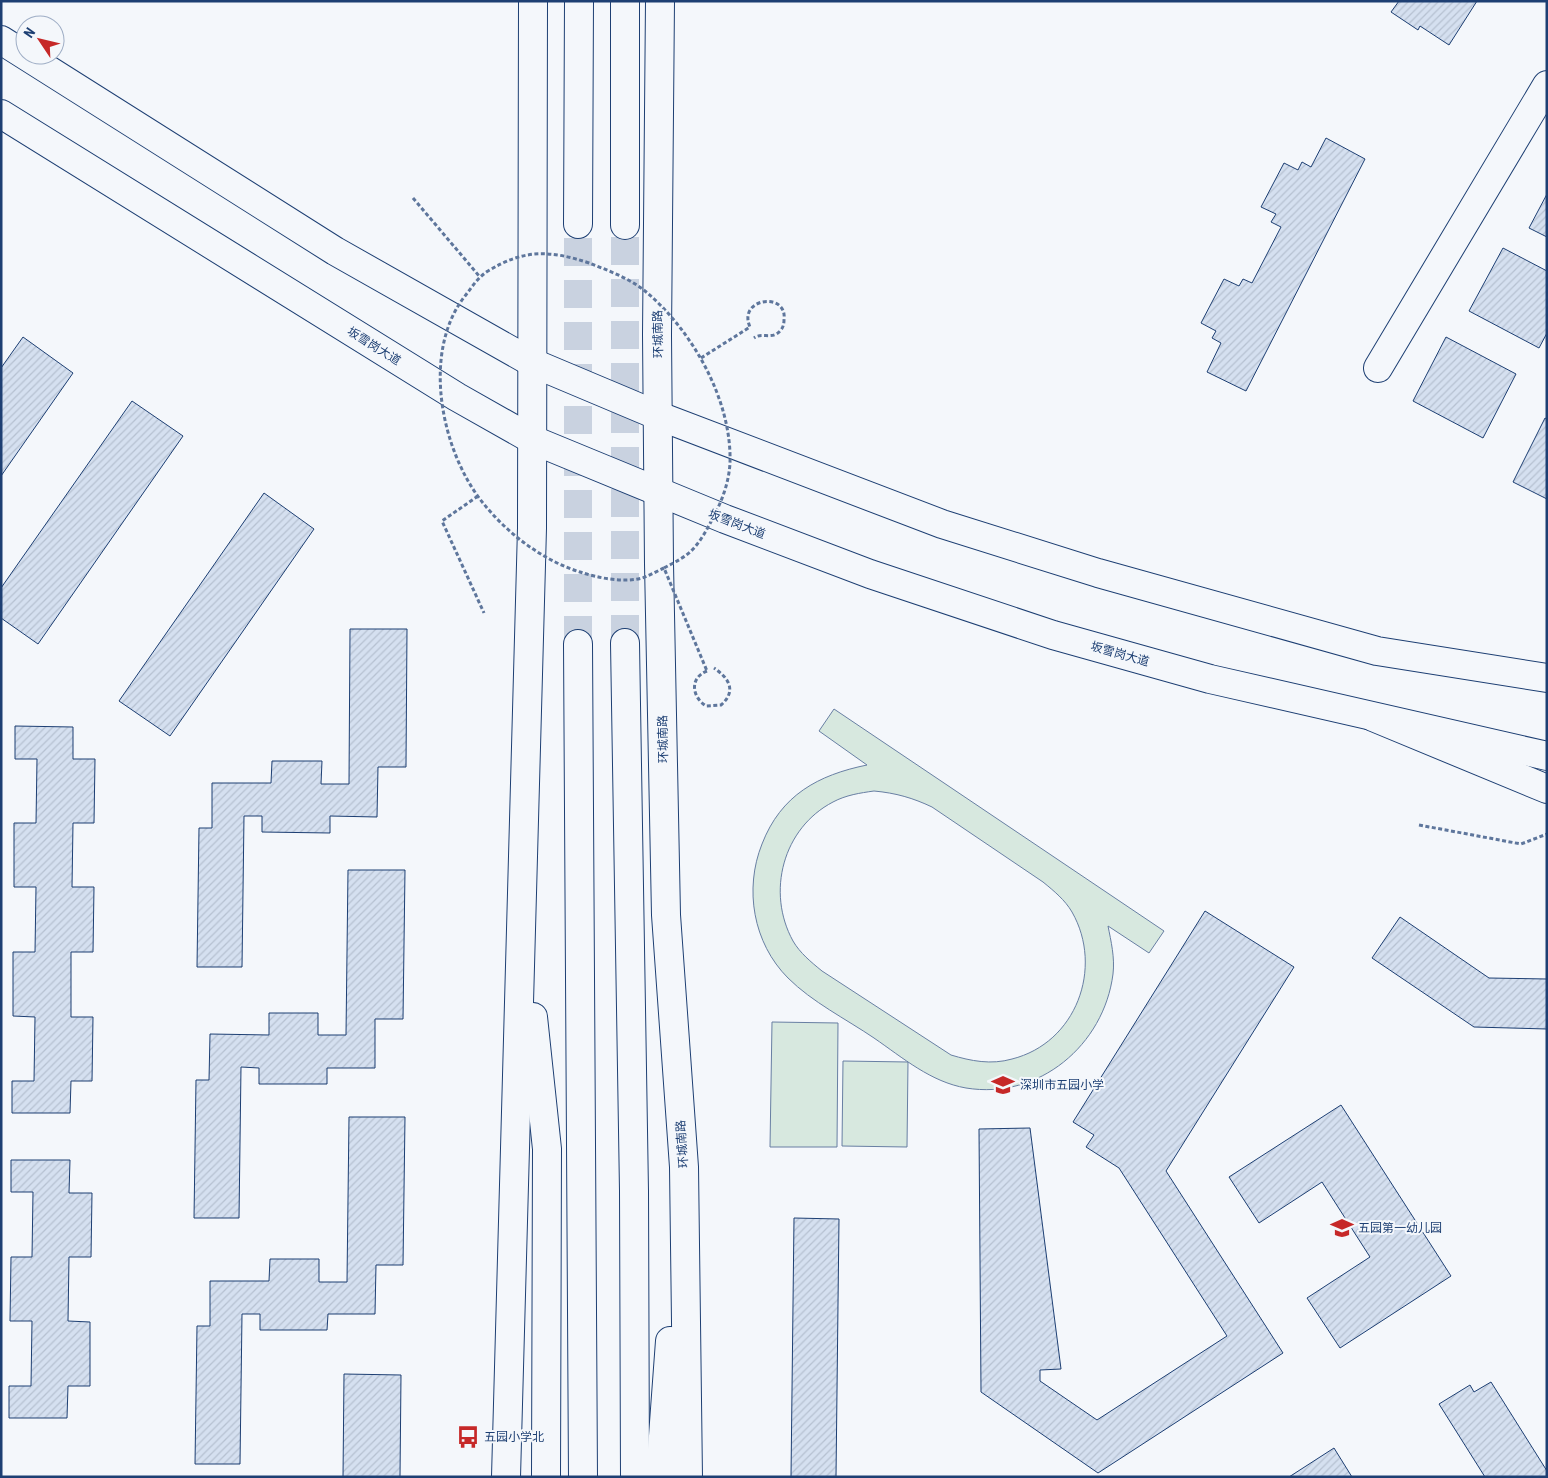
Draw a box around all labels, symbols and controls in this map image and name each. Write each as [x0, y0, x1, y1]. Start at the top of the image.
north arrow [15, 15, 65, 65]
text: N [20, 24, 38, 41]
street label: 环城南路 [651, 310, 665, 358]
street label: 坂雪岗大道 [345, 324, 403, 368]
street label: 坂雪岗大道 [706, 507, 768, 541]
street label: 坂雪岗大道 [1089, 639, 1151, 669]
street label: 环城南路 [656, 715, 670, 763]
school or university icon: 深圳市五园小学 [990, 1072, 1016, 1098]
place label: 深圳市五园小学 [1020, 1078, 1104, 1092]
street label: 环城南路 [673, 1120, 691, 1168]
school or university icon: 五园第一幼儿园 [1329, 1215, 1355, 1241]
place label: 五园第一幼儿园 [1358, 1221, 1442, 1235]
bus stop icon: 五园小学北 [455, 1424, 481, 1450]
place label: 五园小学北 [484, 1430, 544, 1444]

